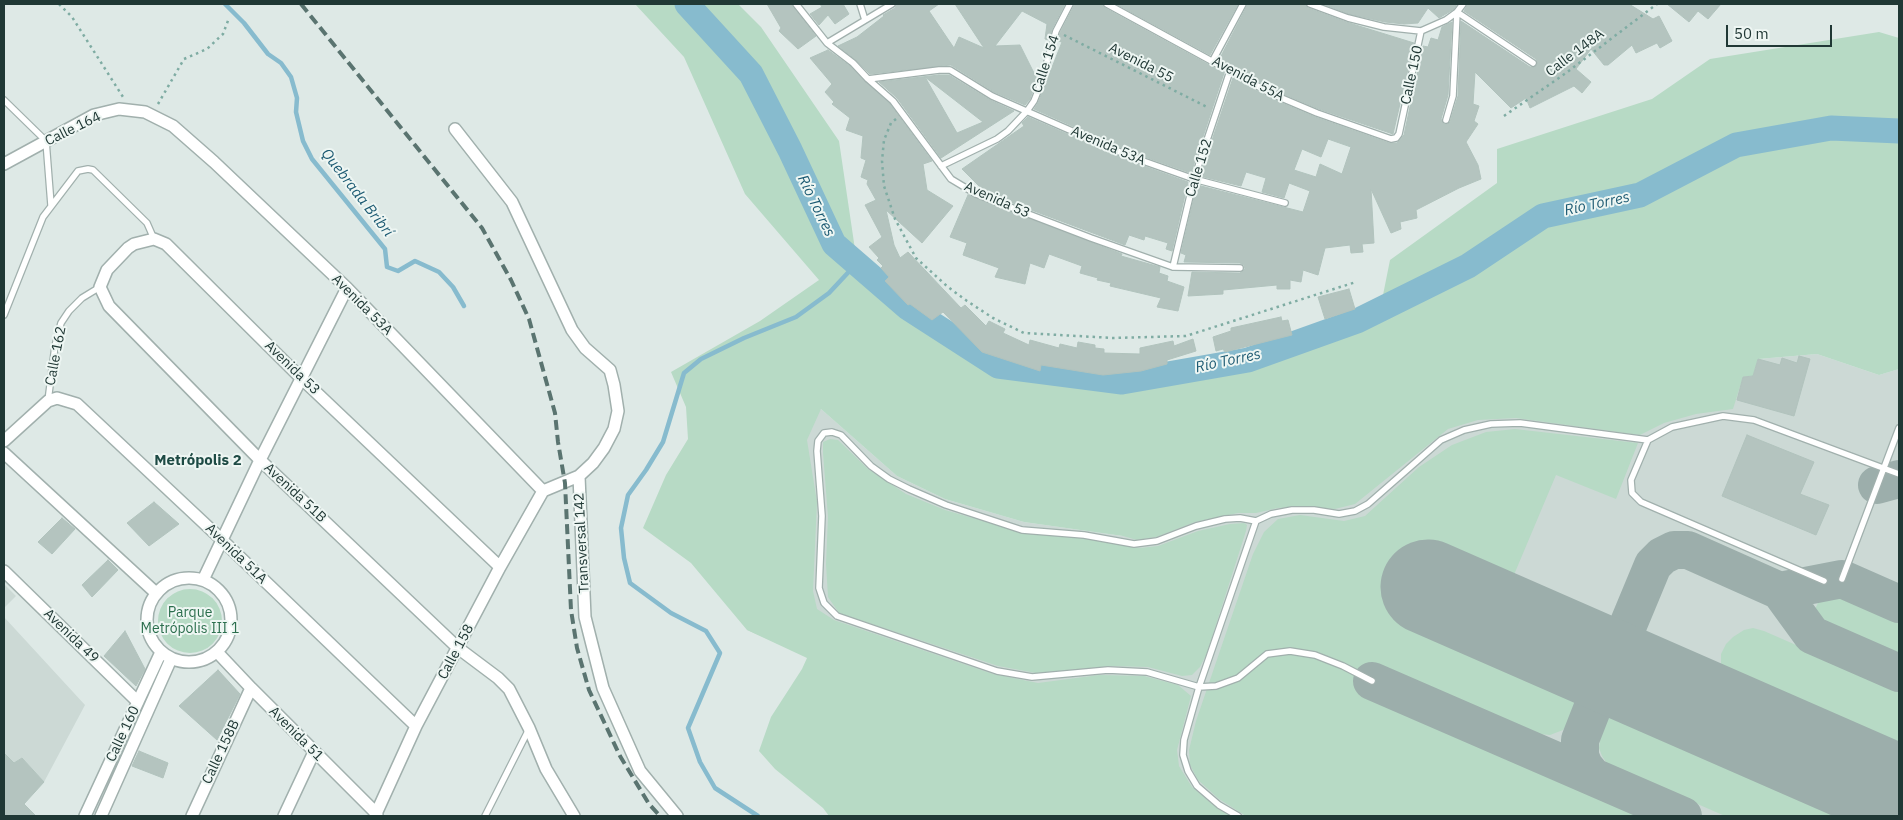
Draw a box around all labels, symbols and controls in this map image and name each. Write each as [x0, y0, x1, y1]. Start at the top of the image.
scale bar [1728, 15, 1834, 47]
text: 50 m [1734, 24, 1769, 43]
street label: Calle 148A [1542, 26, 1608, 80]
street label: Calle 154 [1029, 33, 1063, 95]
street label: Avenida 55 [1106, 40, 1176, 86]
street label: Calle 150 [1398, 44, 1426, 106]
street label: Avenida 55A [1209, 53, 1287, 105]
street label: Calle 164 [42, 108, 104, 150]
street label: Avenida 53A [1068, 123, 1148, 169]
street label: Calle 152 [1182, 137, 1216, 199]
water label: Quebrada Bribrí [317, 145, 397, 241]
water label: Río Torres [793, 172, 839, 240]
street label: Avenida 53 [961, 178, 1033, 222]
water label: Río Torres [1563, 188, 1631, 220]
street label: Avenida 53A [328, 271, 396, 339]
street label: Calle 162 [42, 325, 70, 387]
street label: Avenida 53 [261, 338, 323, 398]
water label: Río Torres [1194, 345, 1262, 377]
district label: Metrópolis 2 [154, 452, 242, 470]
street label: Avenida 51B [260, 460, 330, 526]
street label: Transversal 142 [571, 492, 593, 594]
street label: Avenida 51A [202, 520, 270, 588]
park label: Parque Metrópolis III 1 [141, 605, 239, 638]
street label: Avenida 49 [40, 606, 102, 666]
street label: Calle 158 [435, 622, 477, 682]
street label: Calle 160 [103, 703, 143, 765]
street label: Avenida 51 [265, 703, 327, 765]
street label: Calle 158B [199, 717, 243, 787]

